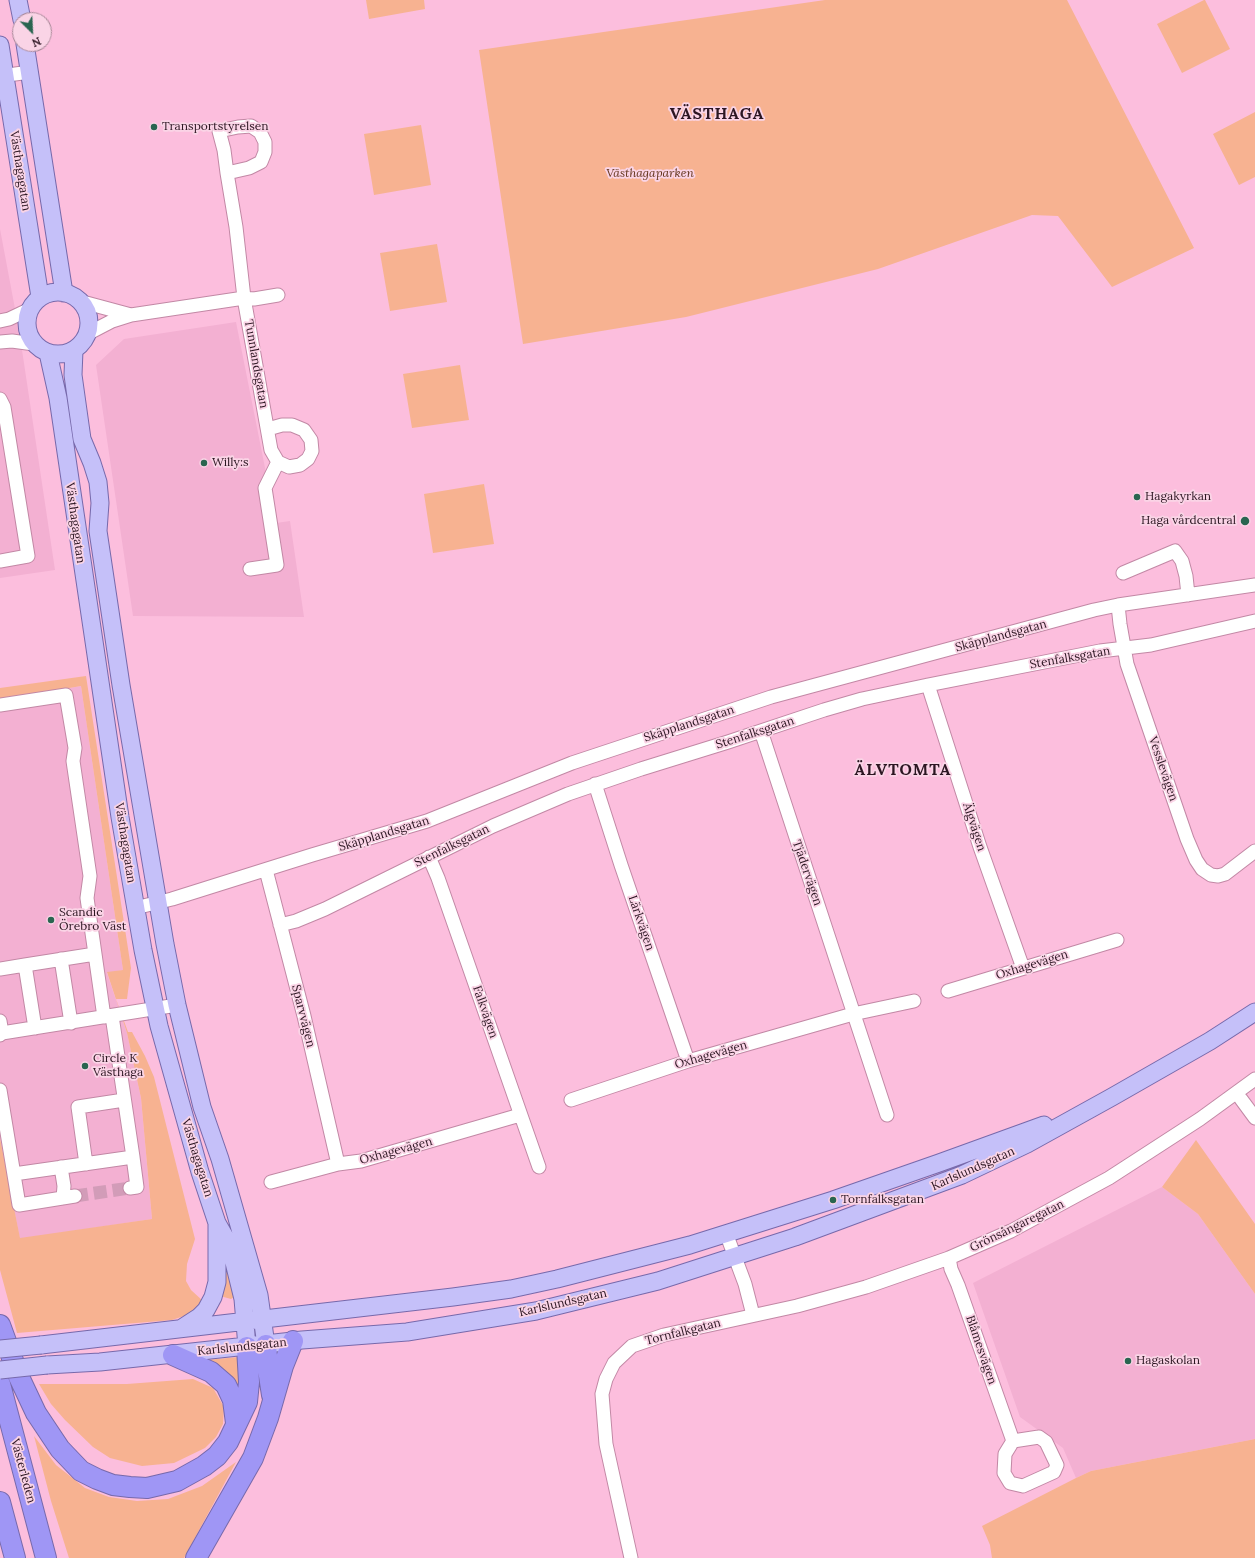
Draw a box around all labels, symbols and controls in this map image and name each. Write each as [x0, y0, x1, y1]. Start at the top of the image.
north arrow [12, 12, 52, 52]
text: N [30, 34, 43, 50]
district label: VÄSTHAGA [670, 104, 764, 124]
place label: Transportstyrelsen [162, 120, 269, 134]
marker: Transportstyrelsen [149, 122, 159, 132]
street label: Västhagagatan [7, 130, 33, 212]
park label: Västhagaparken [606, 167, 694, 181]
street label: Tunnlandsgatan [241, 319, 271, 409]
place label: Willy:s [212, 456, 248, 470]
marker: Willy:s [199, 458, 209, 468]
street label: Västhagagatan [62, 482, 88, 564]
place label: Hagakyrkan [1145, 490, 1211, 504]
marker: Hagakyrkan [1132, 492, 1142, 502]
place label: Haga vårdcentral [1141, 514, 1236, 528]
marker: Haga vårdcentral [1239, 515, 1251, 527]
street label: Skäpplandsgatan [954, 617, 1048, 655]
street label: Stenfalksgatan [1029, 644, 1111, 672]
street label: Skäpplandsgatan [642, 703, 736, 745]
street label: Stenfalksgatan [714, 714, 796, 752]
street label: Vesslevägen [1145, 735, 1181, 803]
district label: ÄLVTOMTA [855, 760, 951, 780]
street label: Älgvägen [959, 801, 989, 853]
street label: Västhagagatan [112, 802, 138, 884]
street label: Skäpplandsgatan [337, 813, 431, 855]
street label: Stenfalksgatan [412, 822, 492, 870]
street label: Tjädervägen [789, 838, 825, 908]
street label: Lärkvägen [625, 893, 657, 953]
place label: Scandic Örebro Väst [59, 906, 126, 934]
marker: Scandic Örebro Väst [46, 915, 56, 925]
street label: Oxhagevägen [994, 947, 1070, 983]
street label: Sparvvägen [288, 983, 318, 1049]
street label: Falkvägen [469, 984, 501, 1040]
street label: Oxhagevägen [673, 1038, 749, 1072]
place label: Circle K Västhaga [93, 1052, 143, 1080]
marker: Circle K Västhaga [80, 1061, 90, 1071]
street label: Västhagagatan [178, 1117, 216, 1199]
street label: Oxhagevägen [358, 1134, 434, 1168]
street label: Karlslundsgatan [929, 1144, 1017, 1194]
place label: Tornfalksgatan [841, 1193, 924, 1207]
marker: Tornfalksgatan [828, 1195, 838, 1205]
street label: Grönsångaregatan [968, 1197, 1066, 1255]
street label: Karlslundsgatan [518, 1286, 608, 1320]
street label: Blåmesvägen [962, 1314, 1000, 1386]
street label: Tornfalkgatan [644, 1316, 722, 1348]
street label: Karlslundsgatan [197, 1335, 287, 1359]
place label: Hagaskolan [1136, 1354, 1200, 1368]
marker: Hagaskolan [1123, 1356, 1133, 1366]
street label: Västerleden [7, 1437, 39, 1505]

